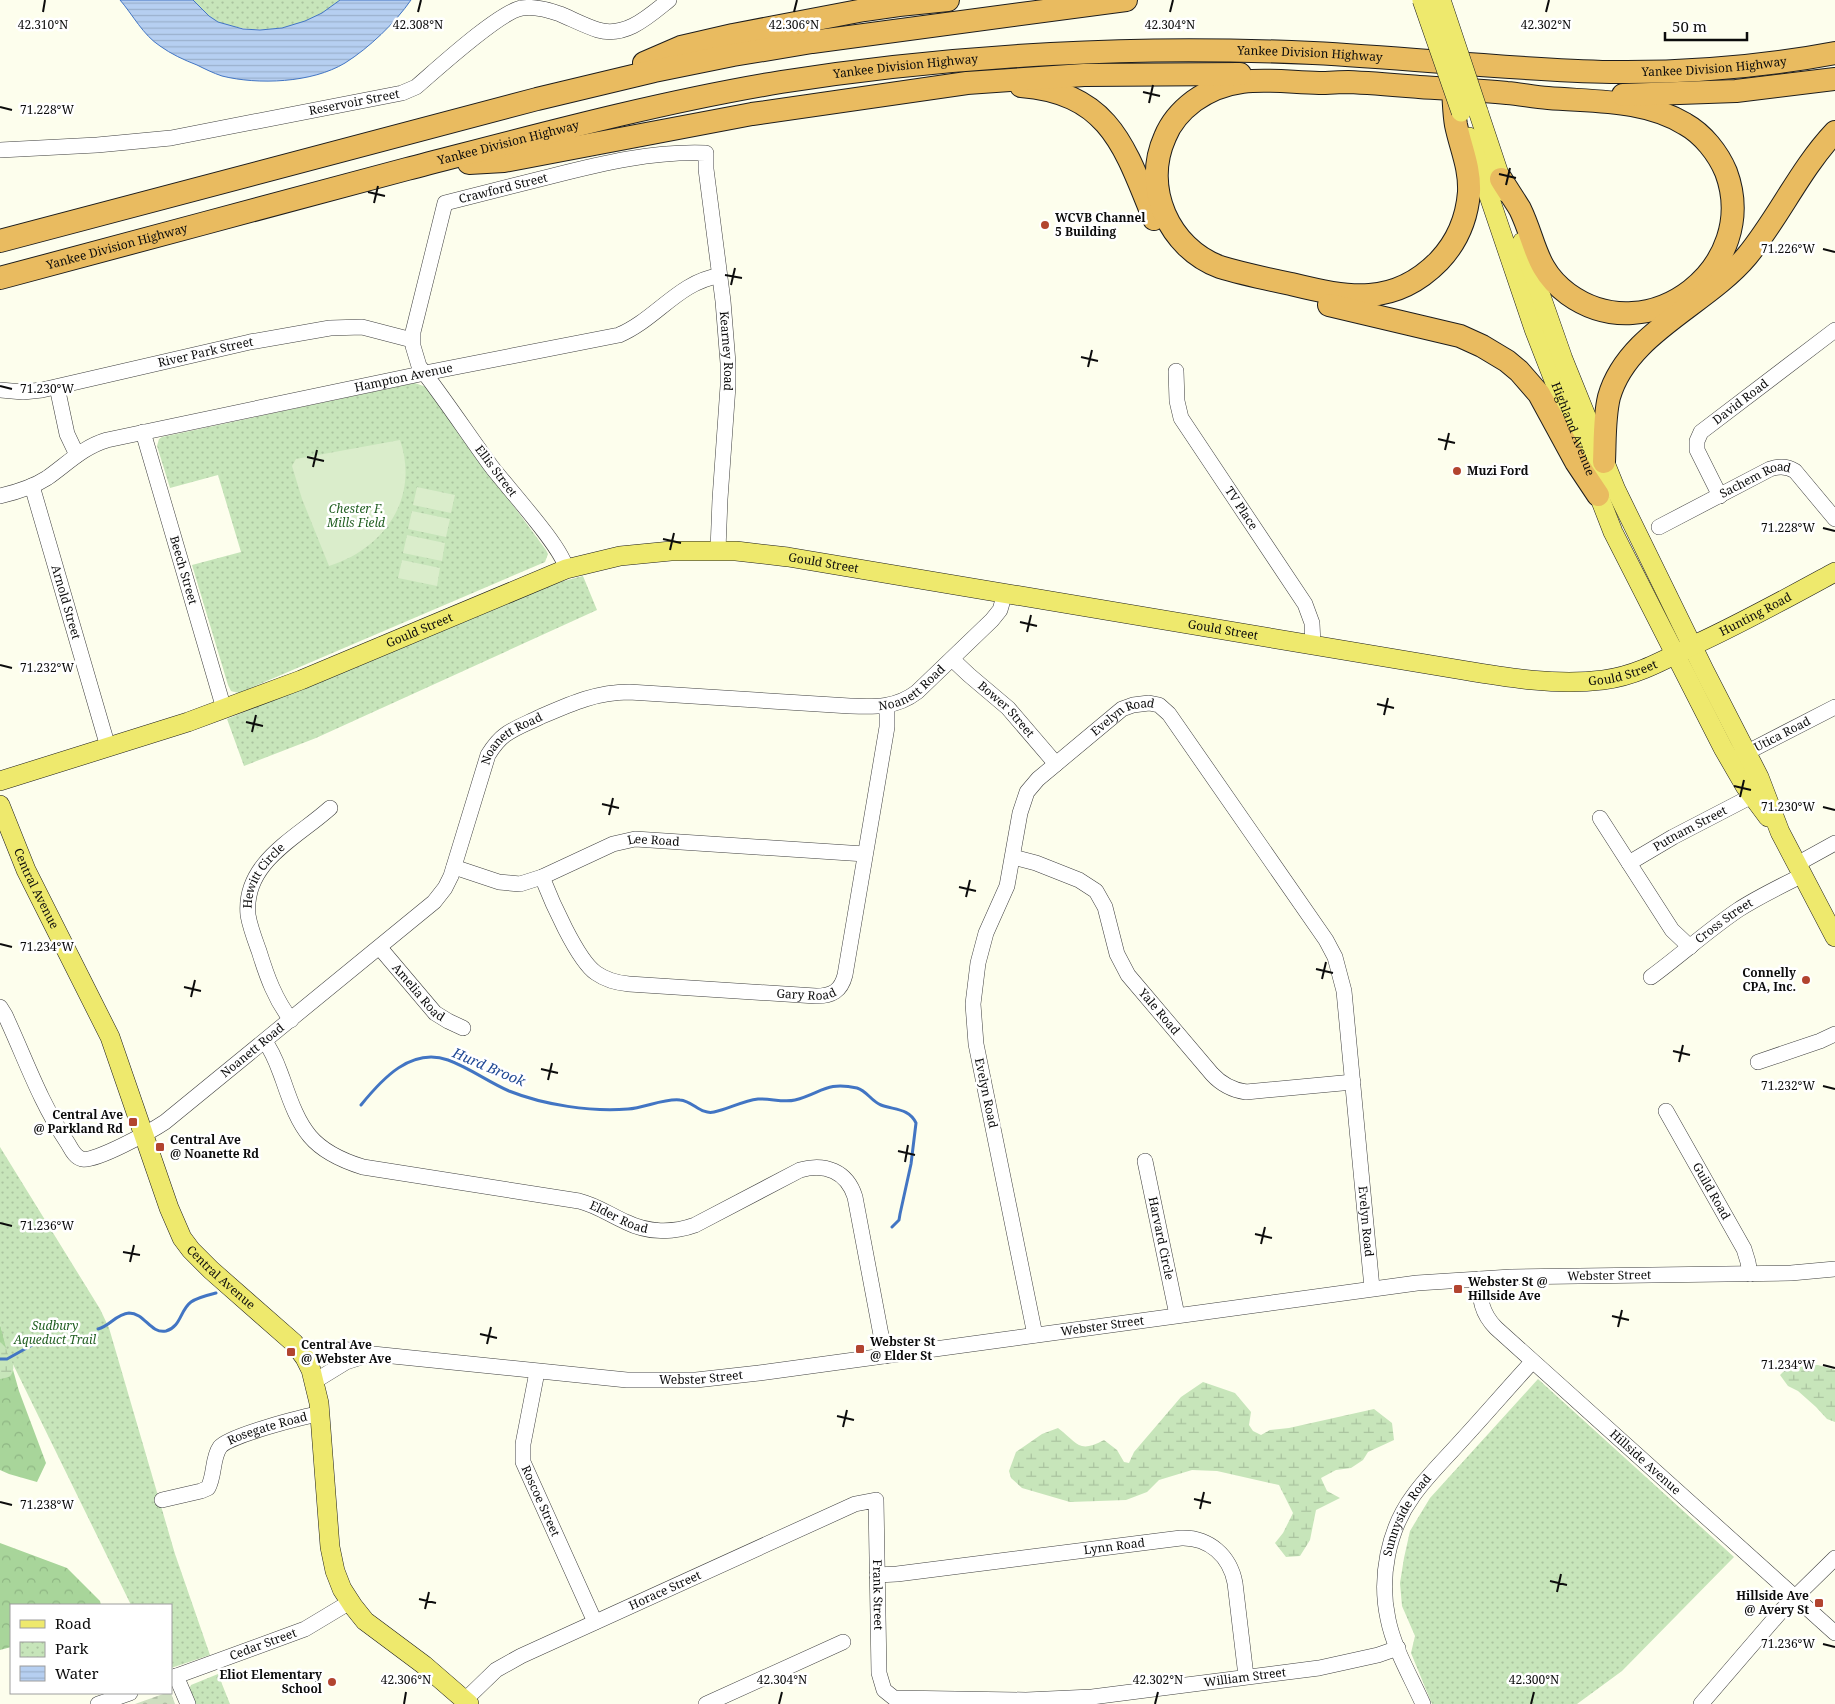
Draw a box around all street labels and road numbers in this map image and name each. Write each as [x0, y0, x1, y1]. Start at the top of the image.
street label: Yankee Division Highway [1236, 42, 1383, 65]
street label: Yankee Division Highway [831, 50, 979, 82]
street label: Yankee Division Highway [1640, 52, 1788, 80]
street label: Reservoir Street [307, 85, 401, 119]
street label: Yankee Division Highway [435, 116, 581, 169]
street label: Crawford Street [457, 169, 549, 207]
street label: Yankee Division Highway [43, 219, 190, 274]
street label: Kearney Road [716, 310, 737, 392]
street label: River Park Street [156, 333, 254, 371]
street label: Hampton Avenue [353, 359, 454, 396]
street label: David Road [1709, 374, 1772, 428]
street label: Highland Avenue [1547, 380, 1599, 478]
street label: Ellis Street [471, 441, 521, 500]
street label: Sachem Road [1717, 458, 1793, 502]
street label: TV Place [1221, 483, 1262, 533]
street label: Beech Street [166, 534, 202, 606]
street label: Gould Street [787, 548, 860, 577]
street label: Arnold Street [47, 563, 85, 641]
street label: Hunting Road [1716, 588, 1795, 640]
street label: Gould Street [383, 608, 455, 651]
street label: Gould Street [1187, 615, 1259, 644]
street label: Gould Street [1588, 655, 1660, 689]
street label: Noanett Road [877, 660, 949, 714]
street label: Bower Street [974, 677, 1039, 741]
street label: Evelyn Road [1087, 694, 1157, 740]
street label: Noanett Road [476, 708, 546, 767]
street label: Utica Road [1751, 712, 1814, 755]
street label: Putnam Street [1650, 802, 1730, 855]
street label: Lee Road [626, 830, 681, 850]
street label: Hewitt Circle [239, 839, 288, 909]
street label: Central Avenue [10, 845, 63, 932]
street label: Cross Street [1691, 894, 1756, 947]
street label: Amelia Road [389, 959, 449, 1025]
street label: Gary Road [776, 983, 840, 1004]
street label: Yale Road [1134, 984, 1184, 1039]
street label: Noanett Road [217, 1019, 288, 1081]
street label: Evelyn Road [971, 1056, 1002, 1130]
street label: Guild Road [1689, 1159, 1735, 1223]
street label: Evelyn Road [1354, 1185, 1378, 1258]
street label: Harvard Circle [1145, 1195, 1179, 1281]
street label: Elder Road [587, 1196, 650, 1237]
street label: Central Avenue [183, 1241, 259, 1313]
street label: Webster Street [1567, 1266, 1651, 1284]
street label: Webster Street [1060, 1311, 1145, 1340]
street label: Webster Street [659, 1366, 744, 1388]
street label: Rosegate Road [224, 1408, 309, 1449]
street label: Hillside Avenue [1606, 1425, 1685, 1498]
street label: Roscoe Street [518, 1462, 564, 1539]
street label: Sunnyside Road [1379, 1470, 1435, 1558]
street label: Lynn Road [1083, 1534, 1146, 1558]
street label: Frank Street [869, 1559, 887, 1630]
street label: Horace Street [626, 1566, 704, 1614]
street label: Cedar Street [227, 1624, 299, 1664]
street label: William Street [1203, 1663, 1287, 1691]

